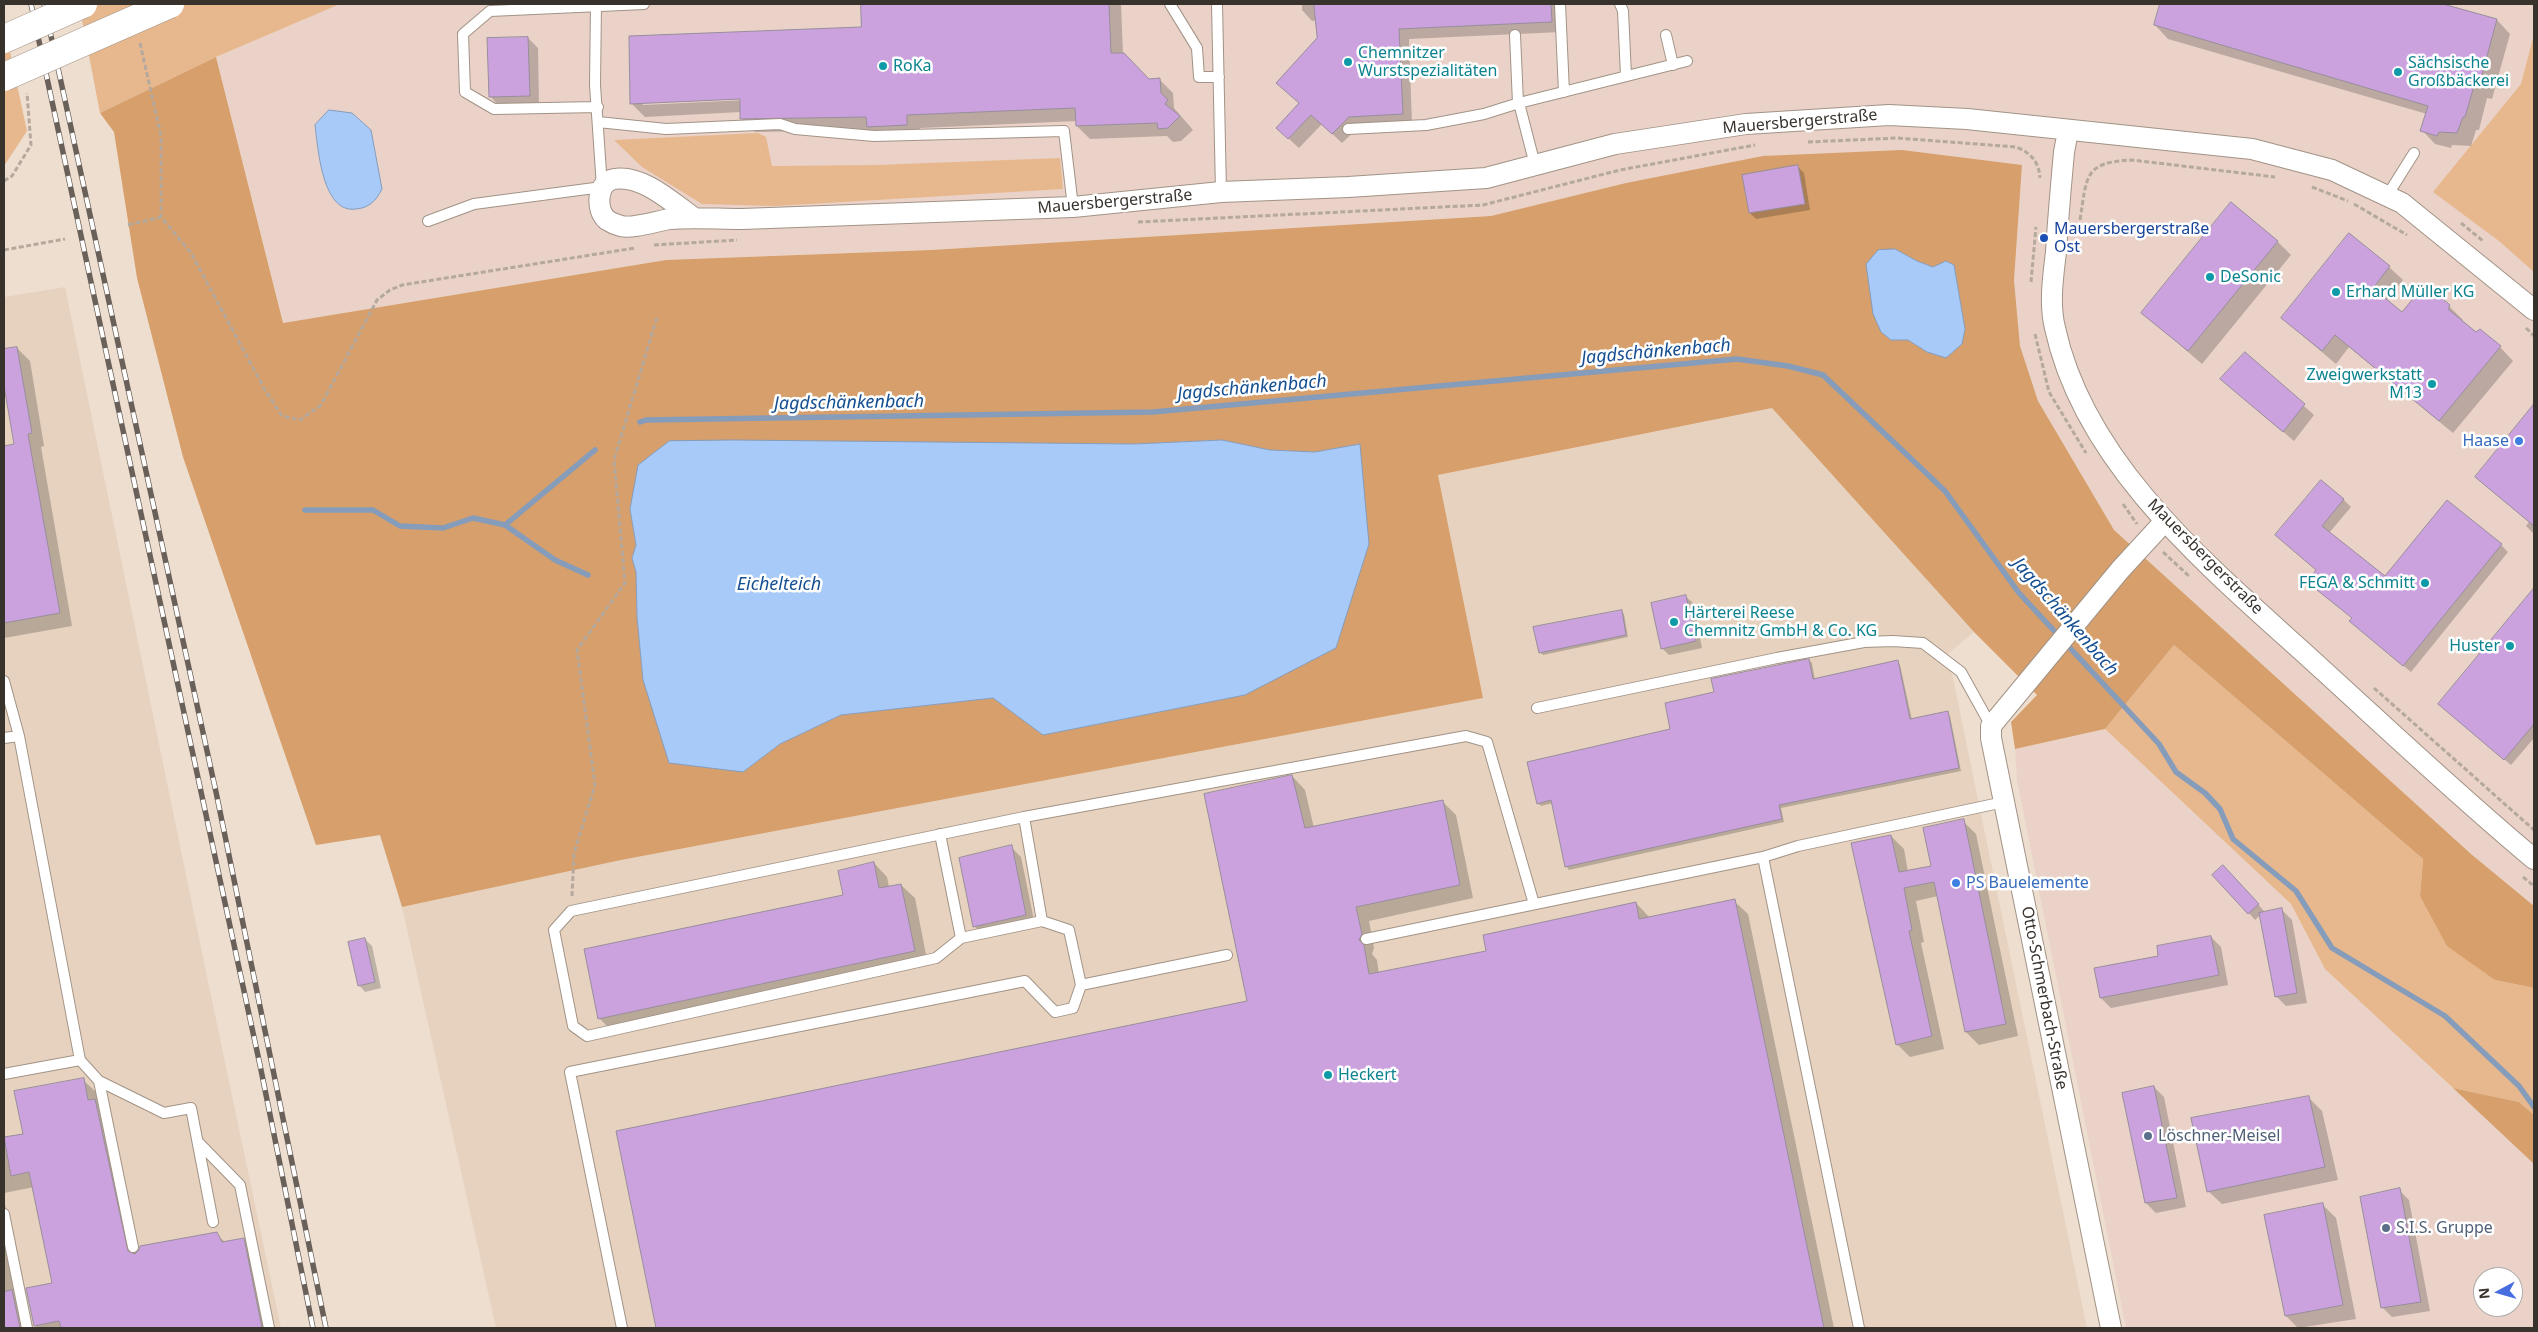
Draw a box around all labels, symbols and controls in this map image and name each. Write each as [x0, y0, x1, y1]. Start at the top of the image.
place label: Chemnitzer Wurstspezialitäten [1358, 43, 1497, 81]
place label: Sächsische Großbäckerei [2408, 53, 2509, 91]
place label: RoKa [893, 56, 932, 76]
marker: Chemnitzer Wurstspezialitäten [1342, 56, 1354, 68]
marker: RoKa [877, 60, 889, 72]
marker: Sächsische Großbäckerei [2392, 66, 2404, 78]
street label: Mauersbergerstraße [1722, 106, 1878, 138]
street label: Mauersbergerstraße [1037, 186, 1193, 218]
place label: Mauersbergerstraße Ost [2054, 219, 2209, 257]
marker: Mauersbergerstraße Ost [2038, 232, 2050, 244]
place label: DeSonic [2220, 267, 2281, 287]
marker: DeSonic [2204, 271, 2216, 283]
place label: Erhard Müller KG [2346, 282, 2474, 302]
marker: Erhard Müller KG [2330, 286, 2342, 298]
water label: Jagdschänkenbach [1580, 335, 1732, 369]
place label: Zweigwerkstatt M13 [2307, 365, 2422, 403]
water label: Jagdschänkenbach [1176, 371, 1328, 405]
marker: Zweigwerkstatt M13 [2426, 378, 2438, 390]
water label: Jagdschänkenbach [774, 391, 924, 415]
place label: Haase [2463, 431, 2509, 451]
marker: Haase [2513, 435, 2525, 447]
street label: Mauersbergerstraße [2143, 495, 2267, 619]
water label: Jagdschänkenbach [2008, 553, 2122, 681]
place label: FEGA & Schmitt [2299, 573, 2415, 593]
water label: Eichelteich [737, 574, 821, 596]
marker: FEGA & Schmitt [2419, 577, 2431, 589]
place label: Härterei Reese Chemnitz GmbH & Co. KG [1684, 603, 1877, 641]
marker: Härterei Reese Chemnitz GmbH & Co. KG [1668, 616, 1680, 628]
place label: Huster [2449, 636, 2500, 656]
marker: Huster [2504, 640, 2516, 652]
place label: PS Bauelemente [1966, 873, 2089, 893]
marker: PS Bauelemente [1950, 877, 1962, 889]
street label: Otto-Schmerbach-Straße [2017, 905, 2071, 1091]
place label: Heckert [1338, 1065, 1397, 1085]
marker: Heckert [1322, 1069, 1334, 1081]
place label: Löschner-Meisel [2158, 1126, 2280, 1146]
marker: Löschner-Meisel [2142, 1130, 2154, 1142]
place label: S.I.S. Gruppe [2396, 1218, 2493, 1238]
marker: S.I.S. Gruppe [2380, 1222, 2392, 1234]
north arrow [2473, 1267, 2523, 1317]
text: N [2474, 1287, 2494, 1300]

